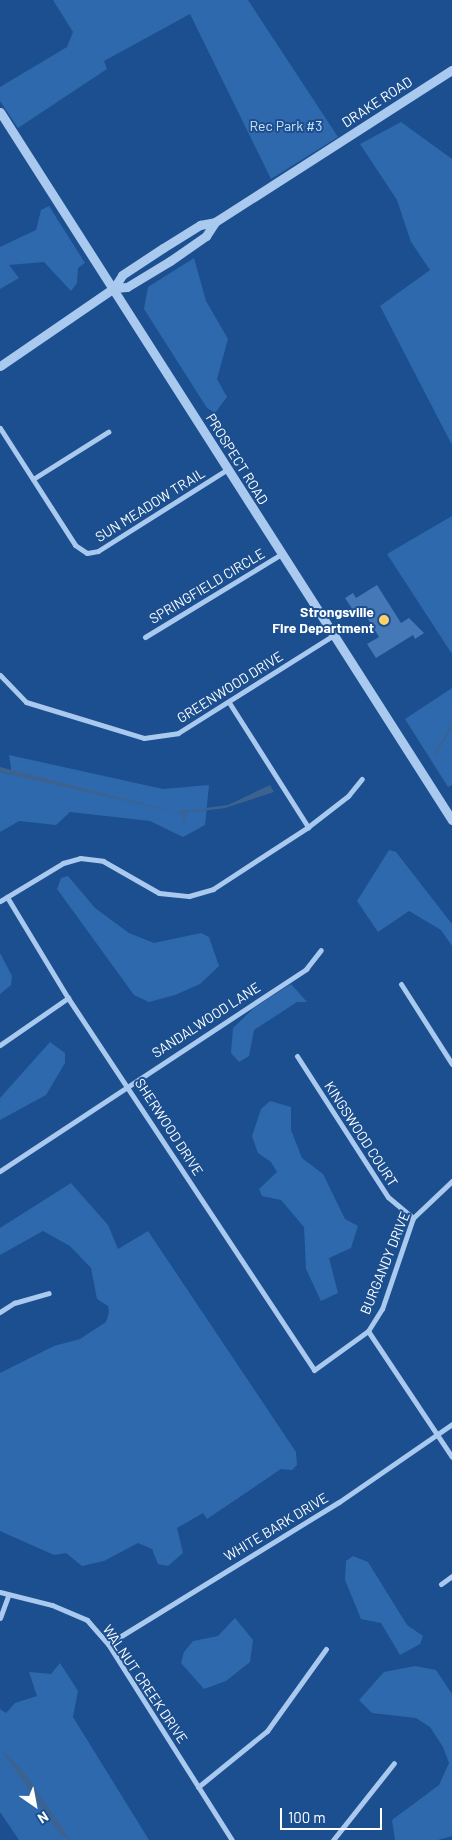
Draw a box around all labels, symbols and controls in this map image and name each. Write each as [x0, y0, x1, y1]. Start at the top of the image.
street label: DRAKE ROAD [339, 73, 415, 131]
park label: Rec Park #3 [250, 118, 322, 134]
street label: PROSPECT ROAD [202, 410, 272, 508]
street label: SUN MEADOW TRAIL [92, 465, 208, 545]
street label: SPRINGFIELD CIRCLE [146, 545, 268, 627]
place label: Strongsville Fire Department [272, 604, 374, 636]
marker: Strongsville Fire Department [378, 614, 390, 626]
street label: GREENWOOD DRIVE [174, 648, 286, 726]
street label: SANDALWOOD LANE [149, 979, 263, 1061]
street label: SHERWOOD DRIVE [131, 1075, 207, 1179]
street label: KINGSWOOD COURT [321, 1078, 401, 1190]
street label: BURGANDY DRIVE [357, 1209, 413, 1317]
street label: WHITE BARK DRIVE [221, 1489, 331, 1565]
street label: WALNUT CREEK DRIVE [99, 1621, 191, 1747]
north arrow [10, 1780, 60, 1830]
scale bar [282, 1798, 384, 1830]
text: N [35, 1808, 52, 1828]
text: 100 m [288, 1808, 326, 1826]

